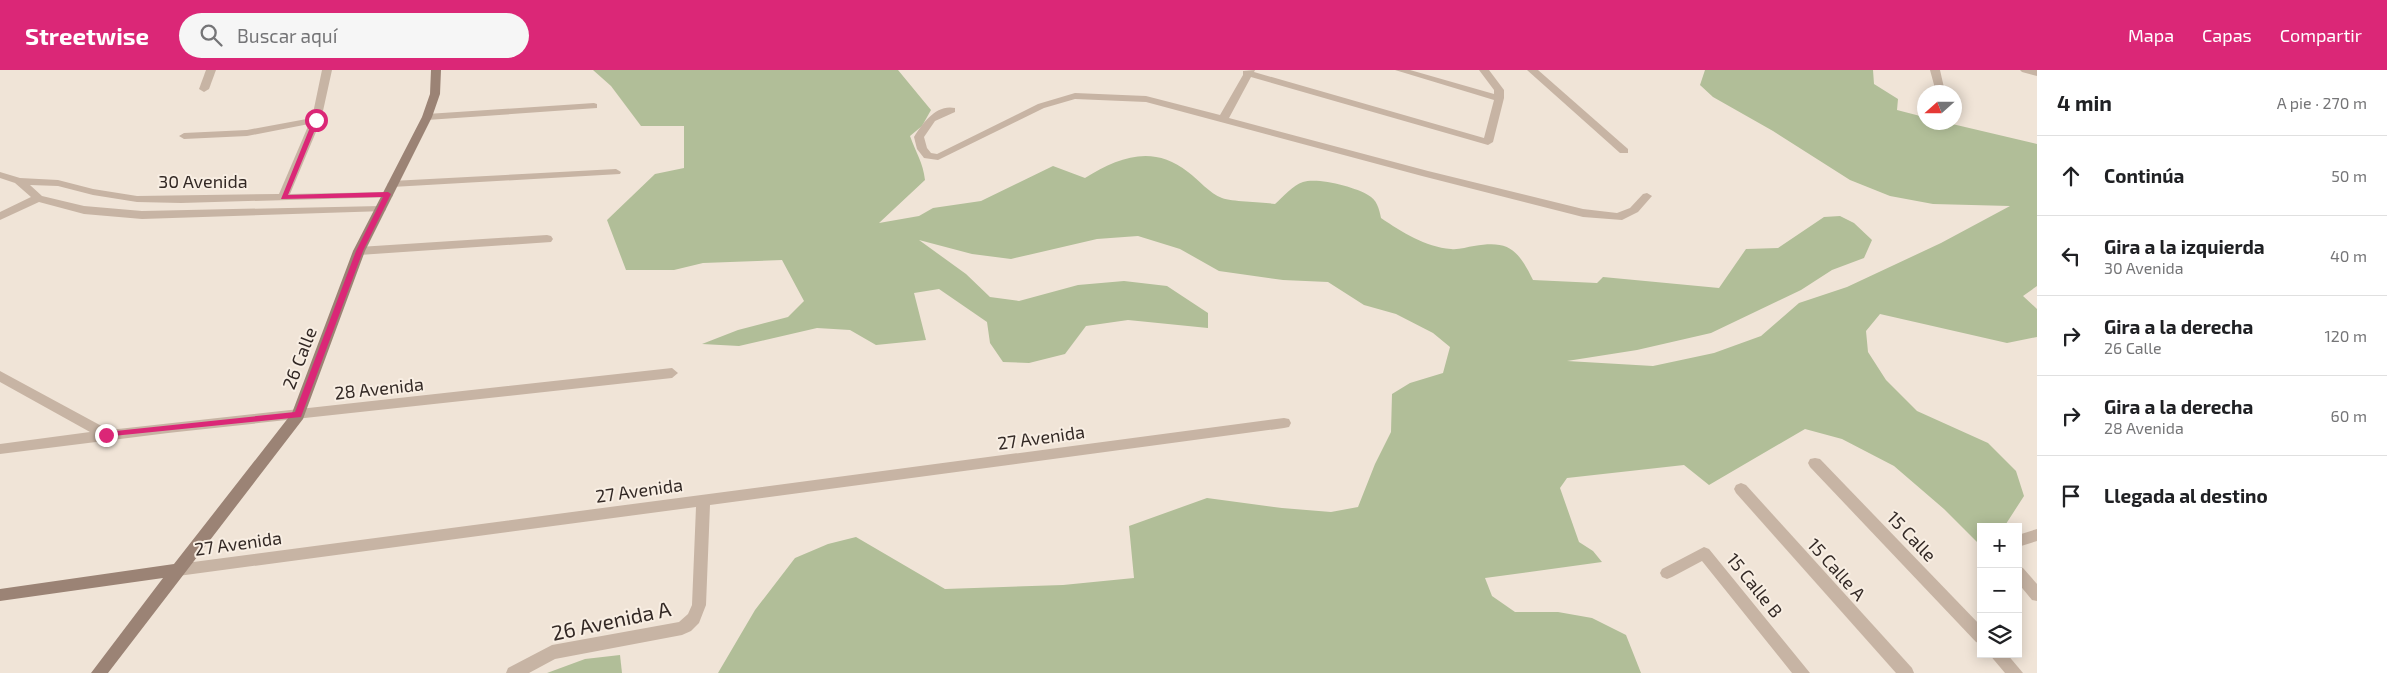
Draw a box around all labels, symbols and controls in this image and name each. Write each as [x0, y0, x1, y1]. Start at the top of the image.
search box [179, 13, 529, 58]
text: Streetwise [25, 21, 149, 50]
icon: search [197, 21, 225, 49]
text: Buscar aquí [237, 24, 337, 47]
text: Mapa [2128, 24, 2174, 46]
text: Capas [2202, 24, 2252, 46]
text: Compartir [2280, 24, 2362, 46]
north arrow [1917, 85, 1962, 130]
text: 4 min [2057, 90, 2112, 115]
text: A pie · 270 m [2277, 93, 2367, 112]
route start [305, 109, 328, 132]
icon: ahead [2057, 162, 2085, 190]
text: Continúa [2104, 164, 2184, 187]
text: 50 m [2331, 166, 2367, 185]
street label: 30 Avenida [158, 170, 248, 192]
text: Gira a la izquierda [2104, 235, 2265, 258]
icon: left [2057, 242, 2085, 270]
text: 40 m [2330, 246, 2367, 265]
text: 30 Avenida [2104, 258, 2184, 277]
text: Gira a la derecha [2104, 315, 2253, 338]
icon: right [2057, 322, 2085, 350]
street label: 26 Calle [277, 324, 321, 392]
text: 120 m [2324, 326, 2367, 345]
text: 26 Calle [2104, 338, 2162, 357]
street label: 28 Avenida [333, 372, 425, 404]
text: Gira a la derecha [2104, 395, 2253, 418]
icon: right [2057, 402, 2085, 430]
text: 60 m [2331, 406, 2367, 425]
text: 28 Avenida [2104, 418, 2184, 437]
street label: 27 Avenida [996, 420, 1086, 454]
route end [95, 424, 118, 447]
street label: 27 Avenida [594, 473, 684, 507]
icon: arrive [2057, 482, 2085, 510]
text: Llegada al destino [2104, 484, 2268, 507]
street label: 15 Calle [1883, 506, 1941, 566]
map controls [1977, 523, 2022, 658]
button: + [1977, 523, 2022, 568]
street label: 27 Avenida [193, 526, 283, 560]
street label: 15 Calle A [1803, 533, 1871, 605]
street label: 15 Calle B [1722, 548, 1788, 622]
button: − [1977, 568, 2022, 613]
street label: 26 Avenida A [549, 595, 673, 645]
button: layers [1977, 613, 2022, 658]

